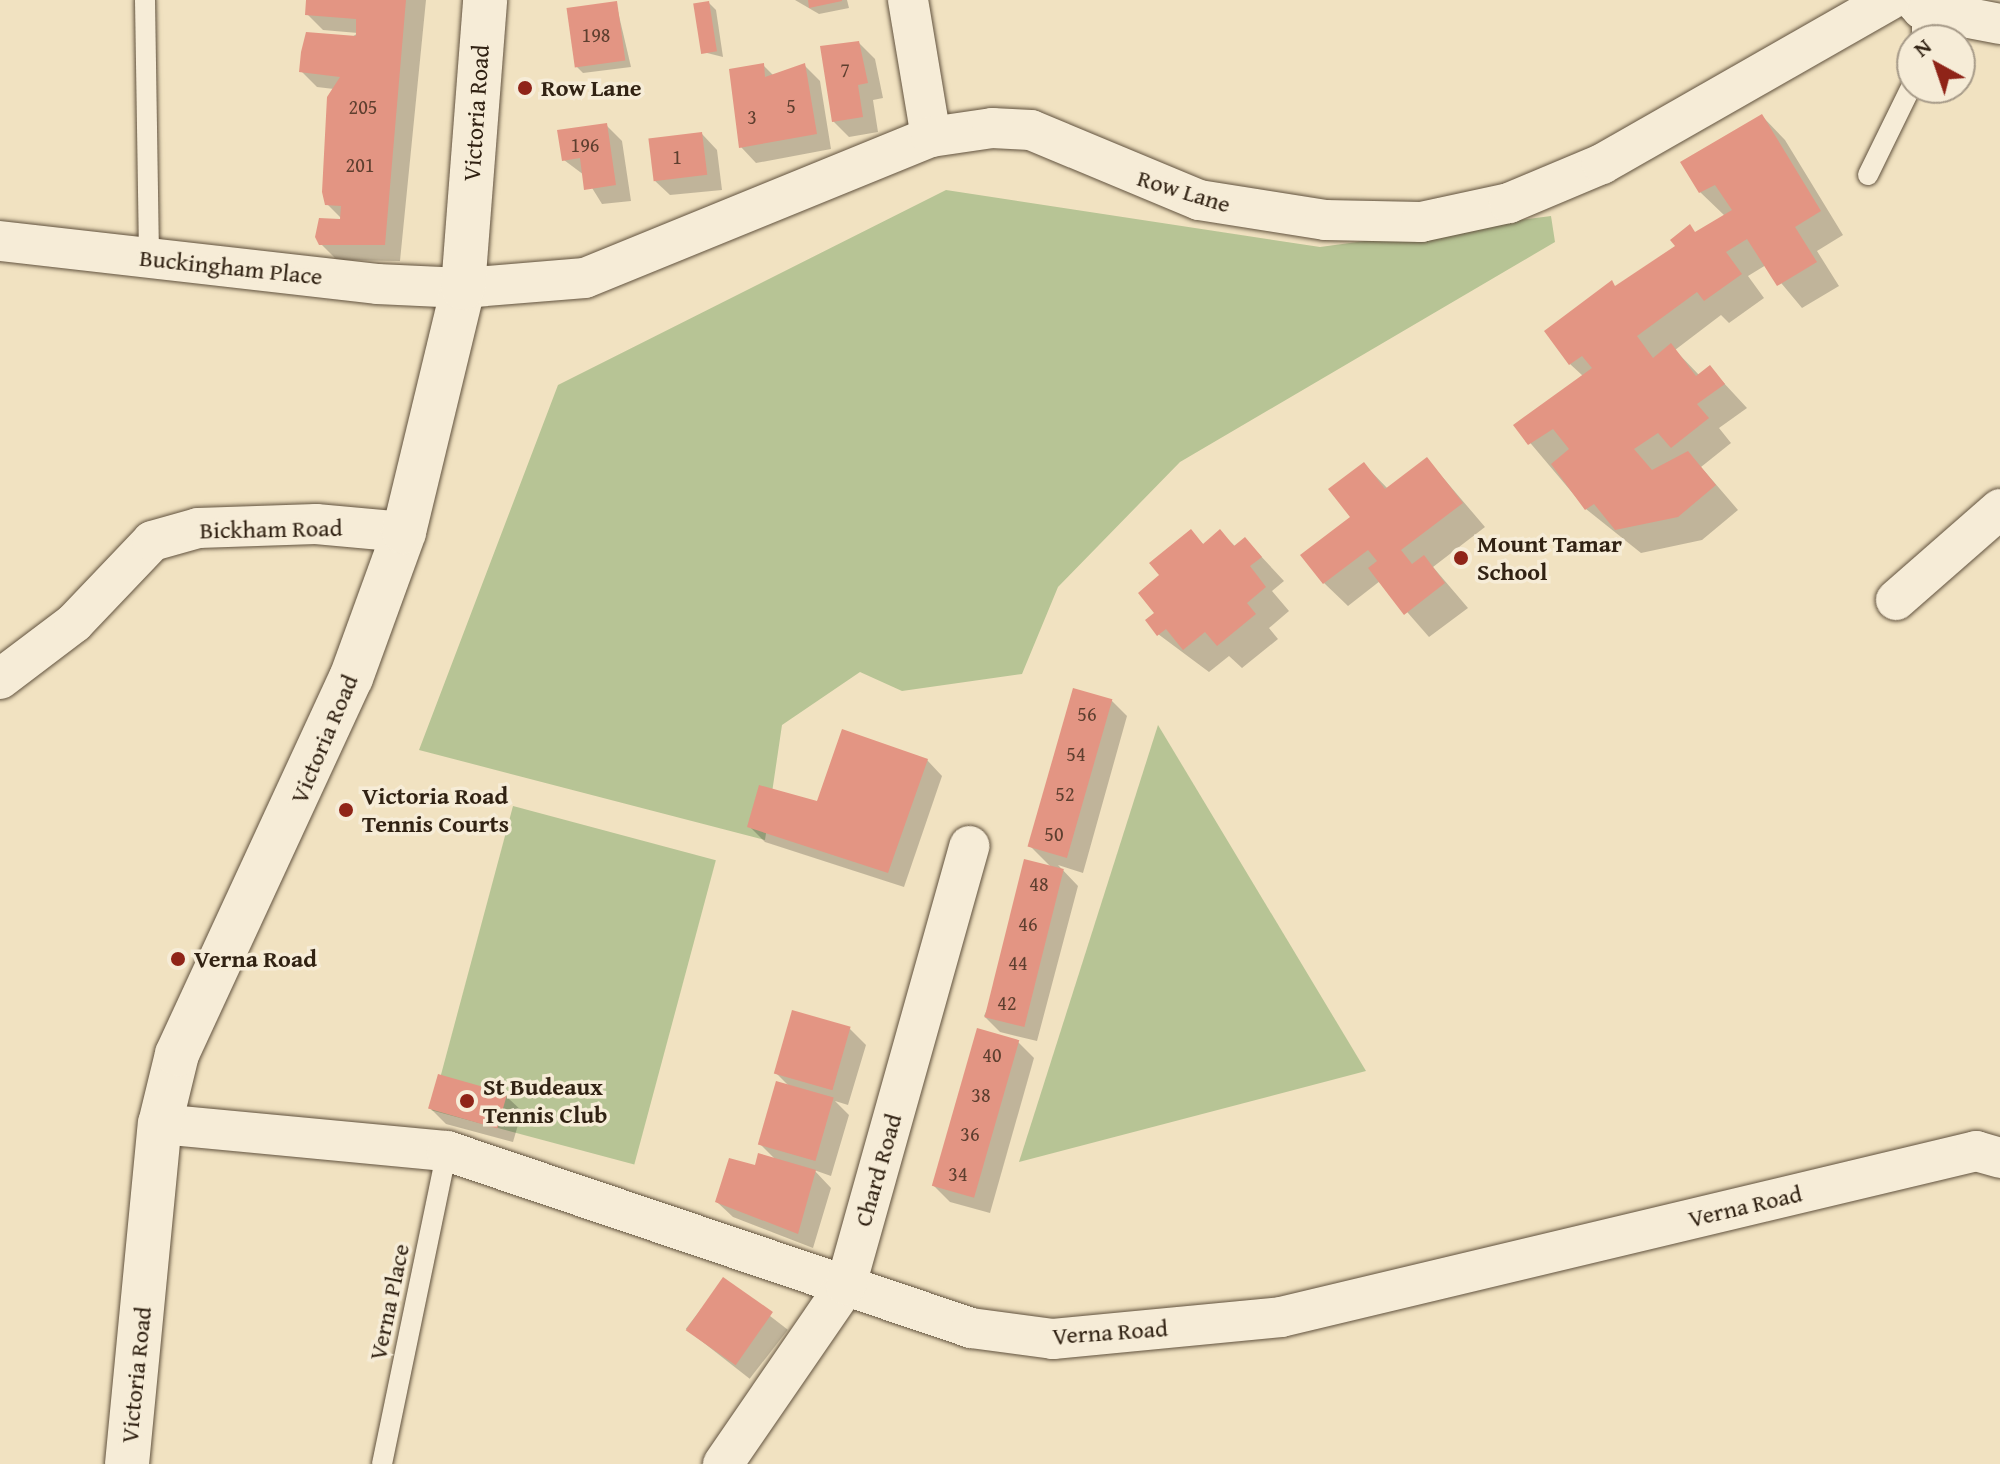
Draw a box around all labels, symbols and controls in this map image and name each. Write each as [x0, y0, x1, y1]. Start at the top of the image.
house number: 198 [582, 22, 610, 46]
north arrow [1896, 24, 1976, 104]
text: N [1906, 30, 1938, 64]
street label: Victoria Road [457, 44, 495, 182]
house number: 7 [840, 57, 850, 81]
place label: Row Lane [541, 74, 642, 102]
marker: Row Lane [516, 79, 534, 97]
house number: 5 [786, 93, 796, 117]
house number: 205 [349, 94, 377, 118]
house number: 3 [747, 104, 757, 128]
house number: 196 [571, 132, 599, 156]
house number: 1 [672, 144, 682, 168]
house number: 201 [346, 152, 374, 176]
street label: Row Lane [1134, 163, 1234, 219]
street label: Buckingham Place [138, 243, 324, 291]
street label: Bickham Road [199, 513, 343, 545]
place label: Mount Tamar School [1477, 530, 1622, 586]
marker: Mount Tamar School [1452, 549, 1470, 567]
street label: Victoria Road [284, 670, 364, 808]
house number: 56 [1077, 701, 1097, 725]
house number: 54 [1066, 741, 1086, 765]
house number: 52 [1055, 781, 1075, 805]
place label: Victoria Road Tennis Courts [362, 782, 509, 838]
marker: Victoria Road Tennis Courts [337, 801, 355, 819]
house number: 50 [1044, 821, 1064, 845]
house number: 48 [1029, 871, 1049, 895]
house number: 46 [1018, 911, 1038, 935]
place label: Verna Road [194, 945, 317, 973]
marker: Verna Road [169, 950, 187, 968]
house number: 44 [1008, 950, 1028, 974]
house number: 42 [997, 990, 1017, 1014]
house number: 40 [982, 1042, 1002, 1066]
place label: St Budeaux Tennis Club [483, 1073, 607, 1129]
house number: 38 [971, 1082, 991, 1106]
marker: St Budeaux Tennis Club [458, 1092, 476, 1110]
street label: Chard Road [848, 1110, 908, 1230]
house number: 36 [960, 1121, 980, 1145]
house number: 34 [948, 1161, 968, 1185]
street label: Verna Road [1685, 1179, 1805, 1233]
street label: Verna Place [363, 1241, 415, 1363]
street label: Victoria Road [115, 1305, 157, 1445]
street label: Verna Road [1051, 1314, 1169, 1350]

